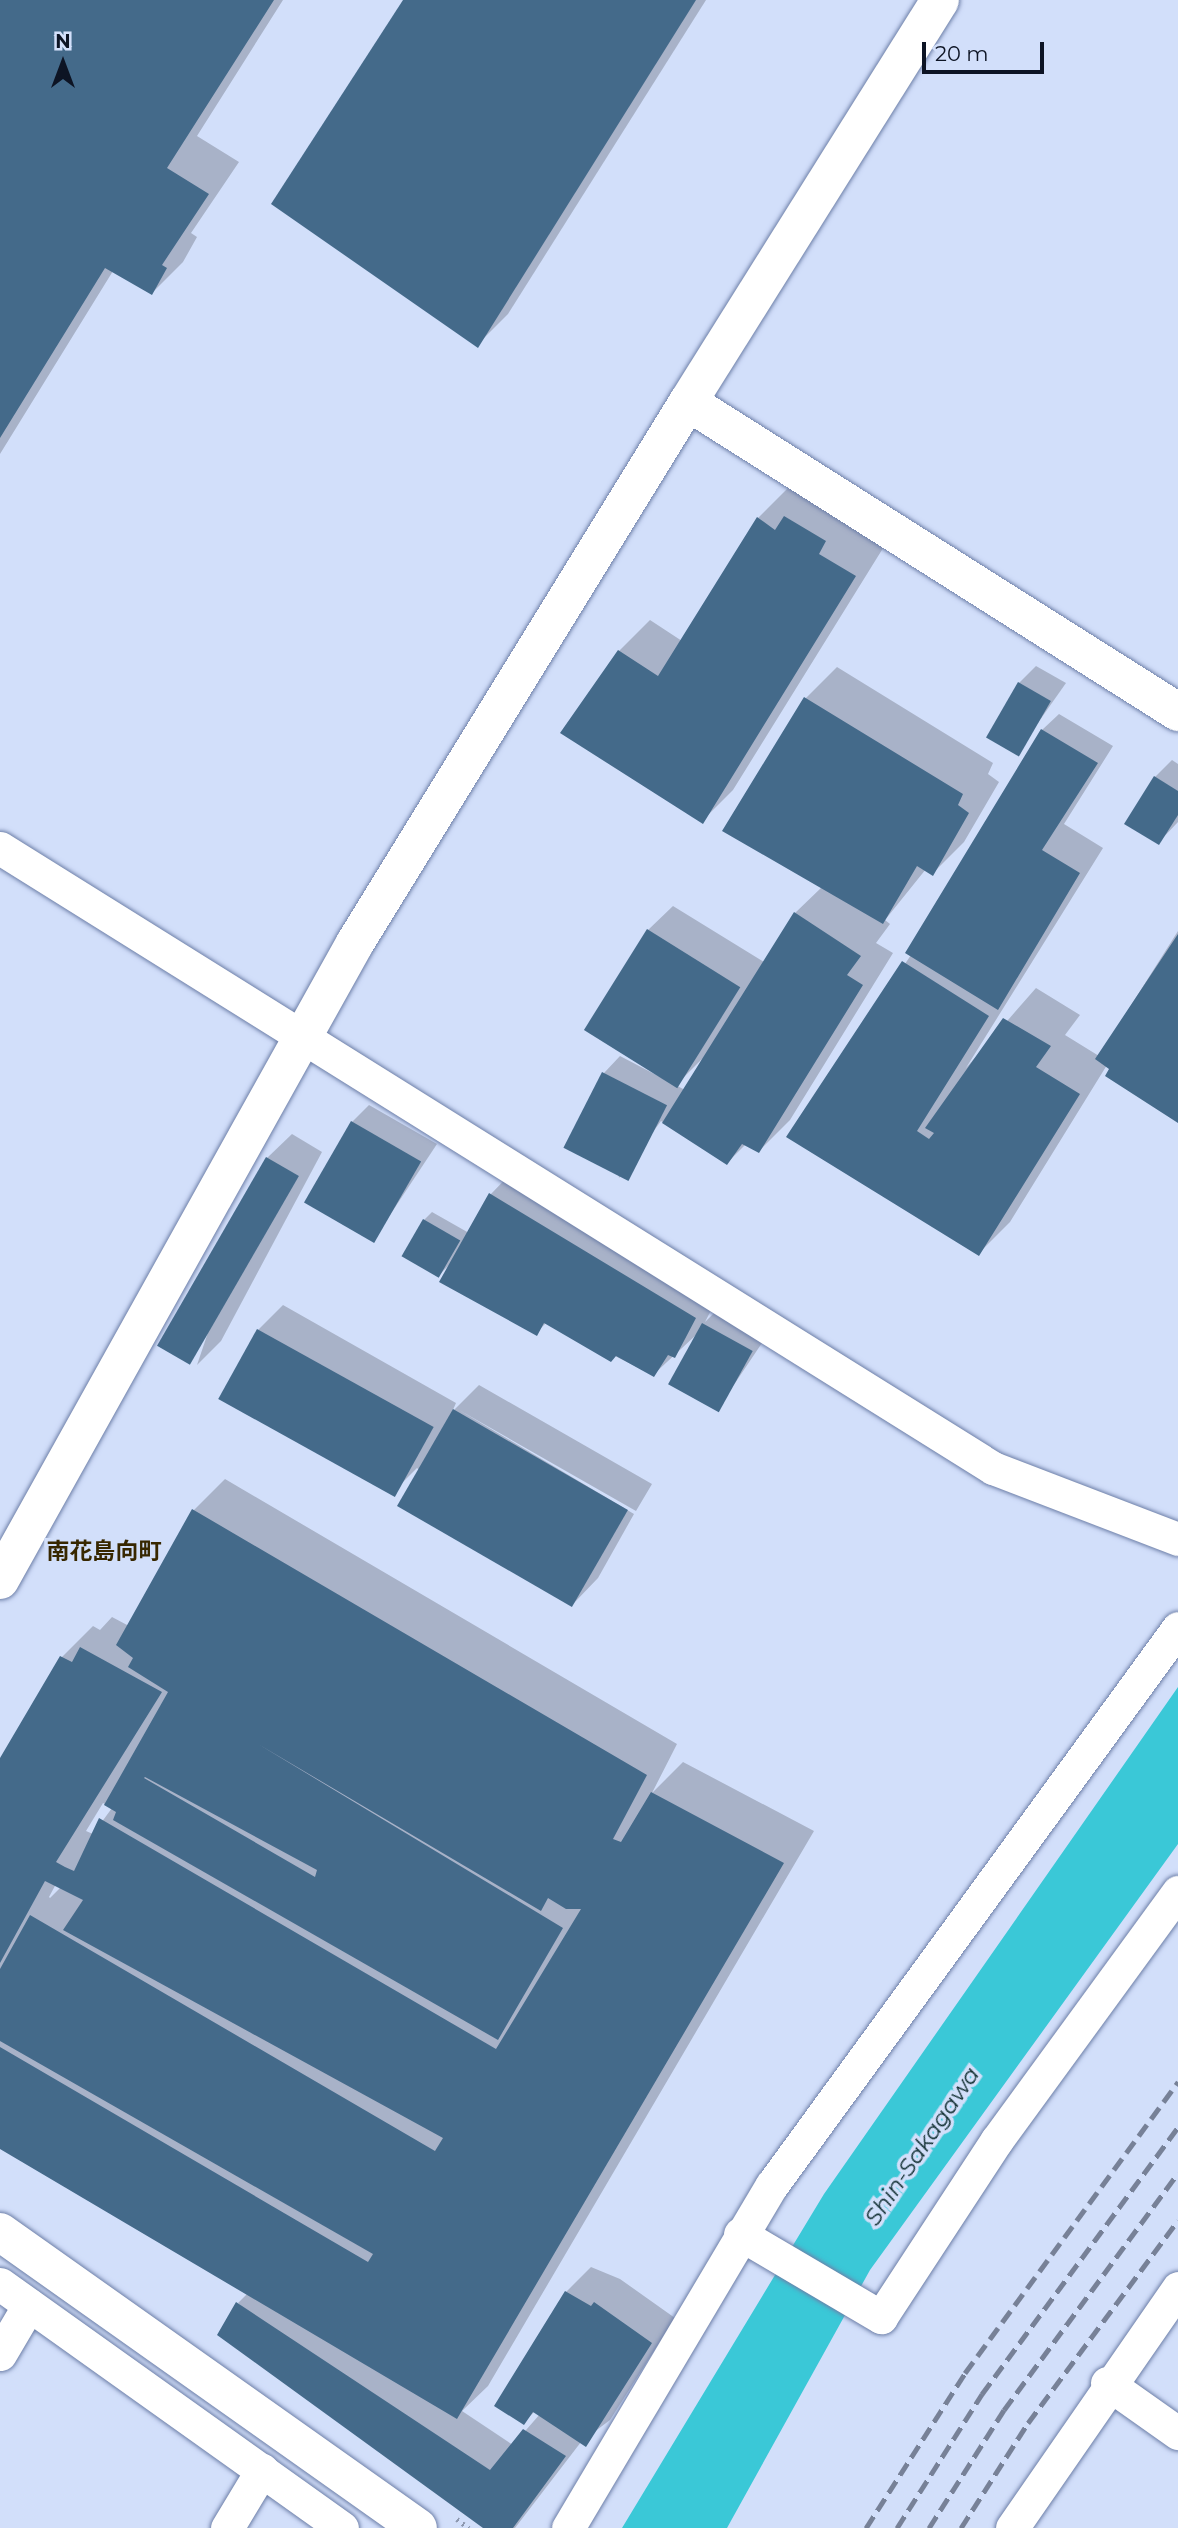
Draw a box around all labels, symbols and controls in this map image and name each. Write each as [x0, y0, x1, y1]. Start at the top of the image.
north arrow [28, 28, 98, 98]
scale bar [926, 28, 1048, 72]
text: N [55, 30, 71, 53]
text: 20 m [935, 41, 989, 66]
district label: 南花島向町 [47, 1537, 161, 1565]
water label: Shin-Sakagawa [859, 2062, 985, 2230]

